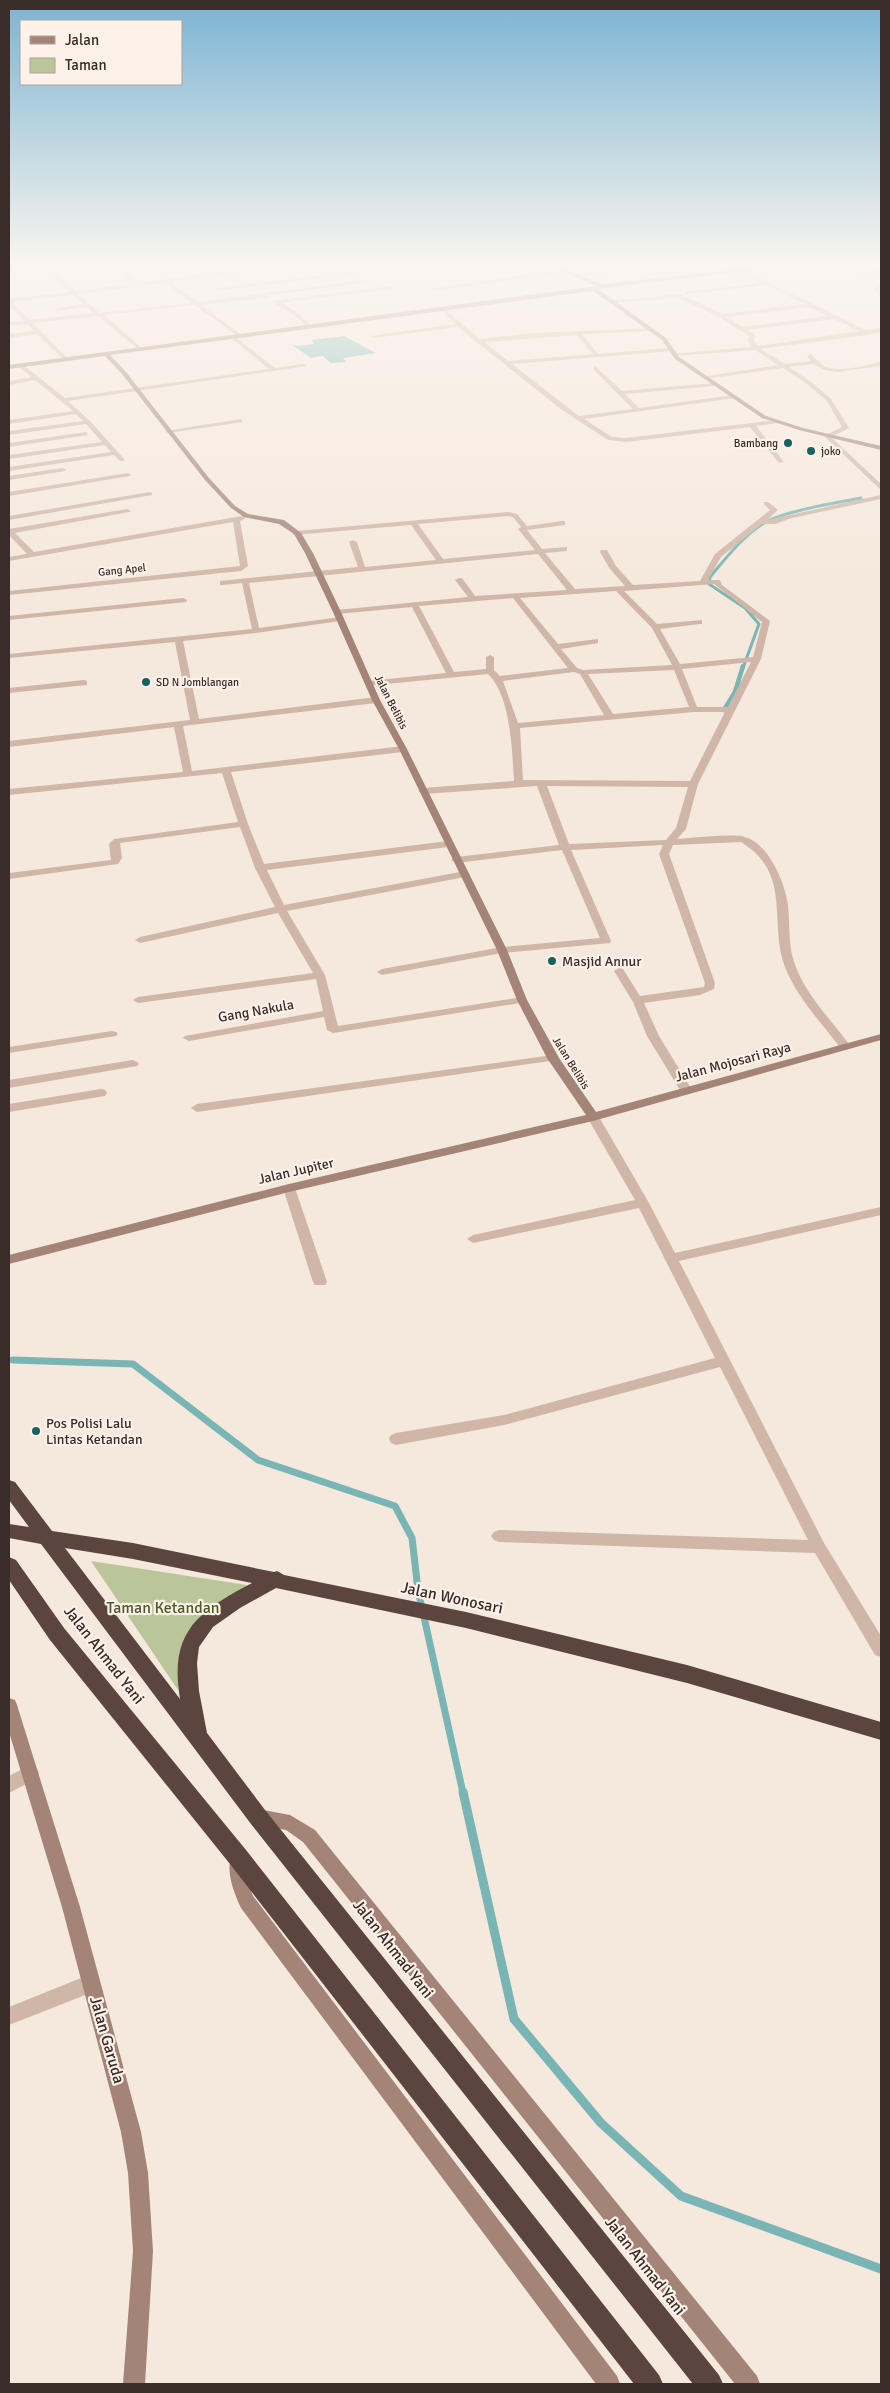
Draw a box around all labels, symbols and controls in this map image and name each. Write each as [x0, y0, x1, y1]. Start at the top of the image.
legend [20, 20, 182, 85]
text: Jalan [65, 31, 99, 49]
text: Taman [65, 56, 107, 74]
place label: Bambang [734, 437, 778, 450]
marker: Bambang [782, 437, 794, 449]
marker: joko [805, 445, 817, 457]
place label: joko [821, 445, 841, 458]
street label: Gang Apel [97, 561, 147, 579]
street label: Jalan Belibis [372, 673, 410, 732]
marker: SD N Jomblangan [140, 676, 152, 688]
place label: SD N Jomblangan [156, 676, 239, 689]
place label: Masjid Annur [562, 953, 642, 970]
marker: Masjid Annur [546, 955, 558, 967]
street label: Gang Nakula [217, 996, 295, 1026]
street label: Jalan Belibis [550, 1034, 592, 1092]
street label: Jalan Mojosari Raya [673, 1038, 793, 1086]
street label: Jalan Jupiter [257, 1154, 336, 1188]
place label: Pos Polisi Lalu Lintas Ketandan [46, 1415, 143, 1448]
marker: Pos Polisi Lalu Lintas Ketandan [30, 1425, 42, 1437]
street label: Jalan Wonosari [399, 1577, 505, 1619]
park label: Taman Ketandan [107, 1598, 219, 1618]
street label: Jalan Ahmad Yani [59, 1602, 149, 1708]
street label: Jalan Ahmad Yani [348, 1896, 438, 2002]
street label: Jalan Garuda [85, 1994, 129, 2086]
street label: Jalan Ahmad Yani [600, 2213, 690, 2319]

